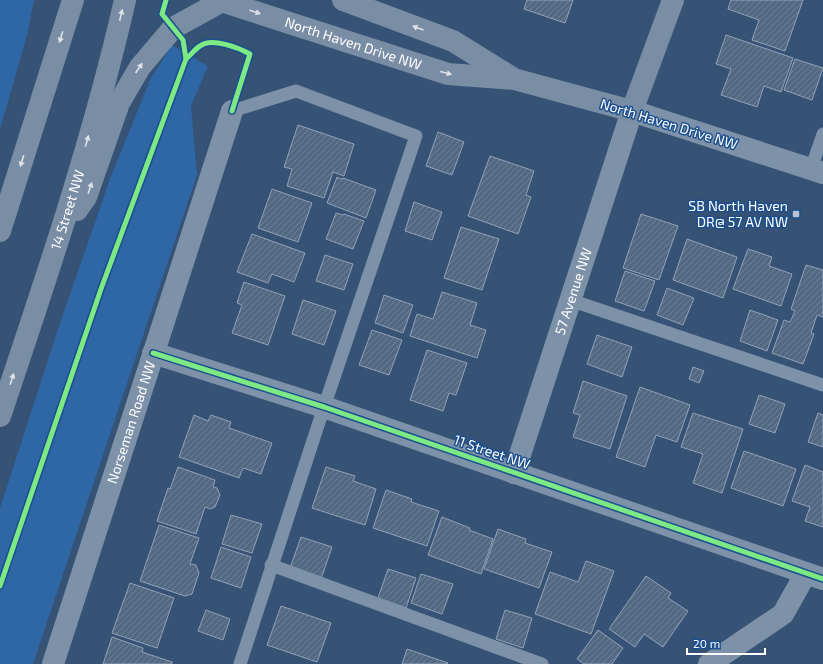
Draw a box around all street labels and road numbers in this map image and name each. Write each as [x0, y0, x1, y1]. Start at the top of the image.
street label: North Haven Drive NW [283, 13, 424, 73]
street label: North Haven Drive NW [598, 95, 740, 153]
street label: 14 Street NW [47, 168, 87, 252]
street label: 57 Avenue NW [551, 245, 595, 337]
street label: Norseman Road NW [103, 359, 159, 486]
street label: 11 Street NW [452, 431, 532, 472]

